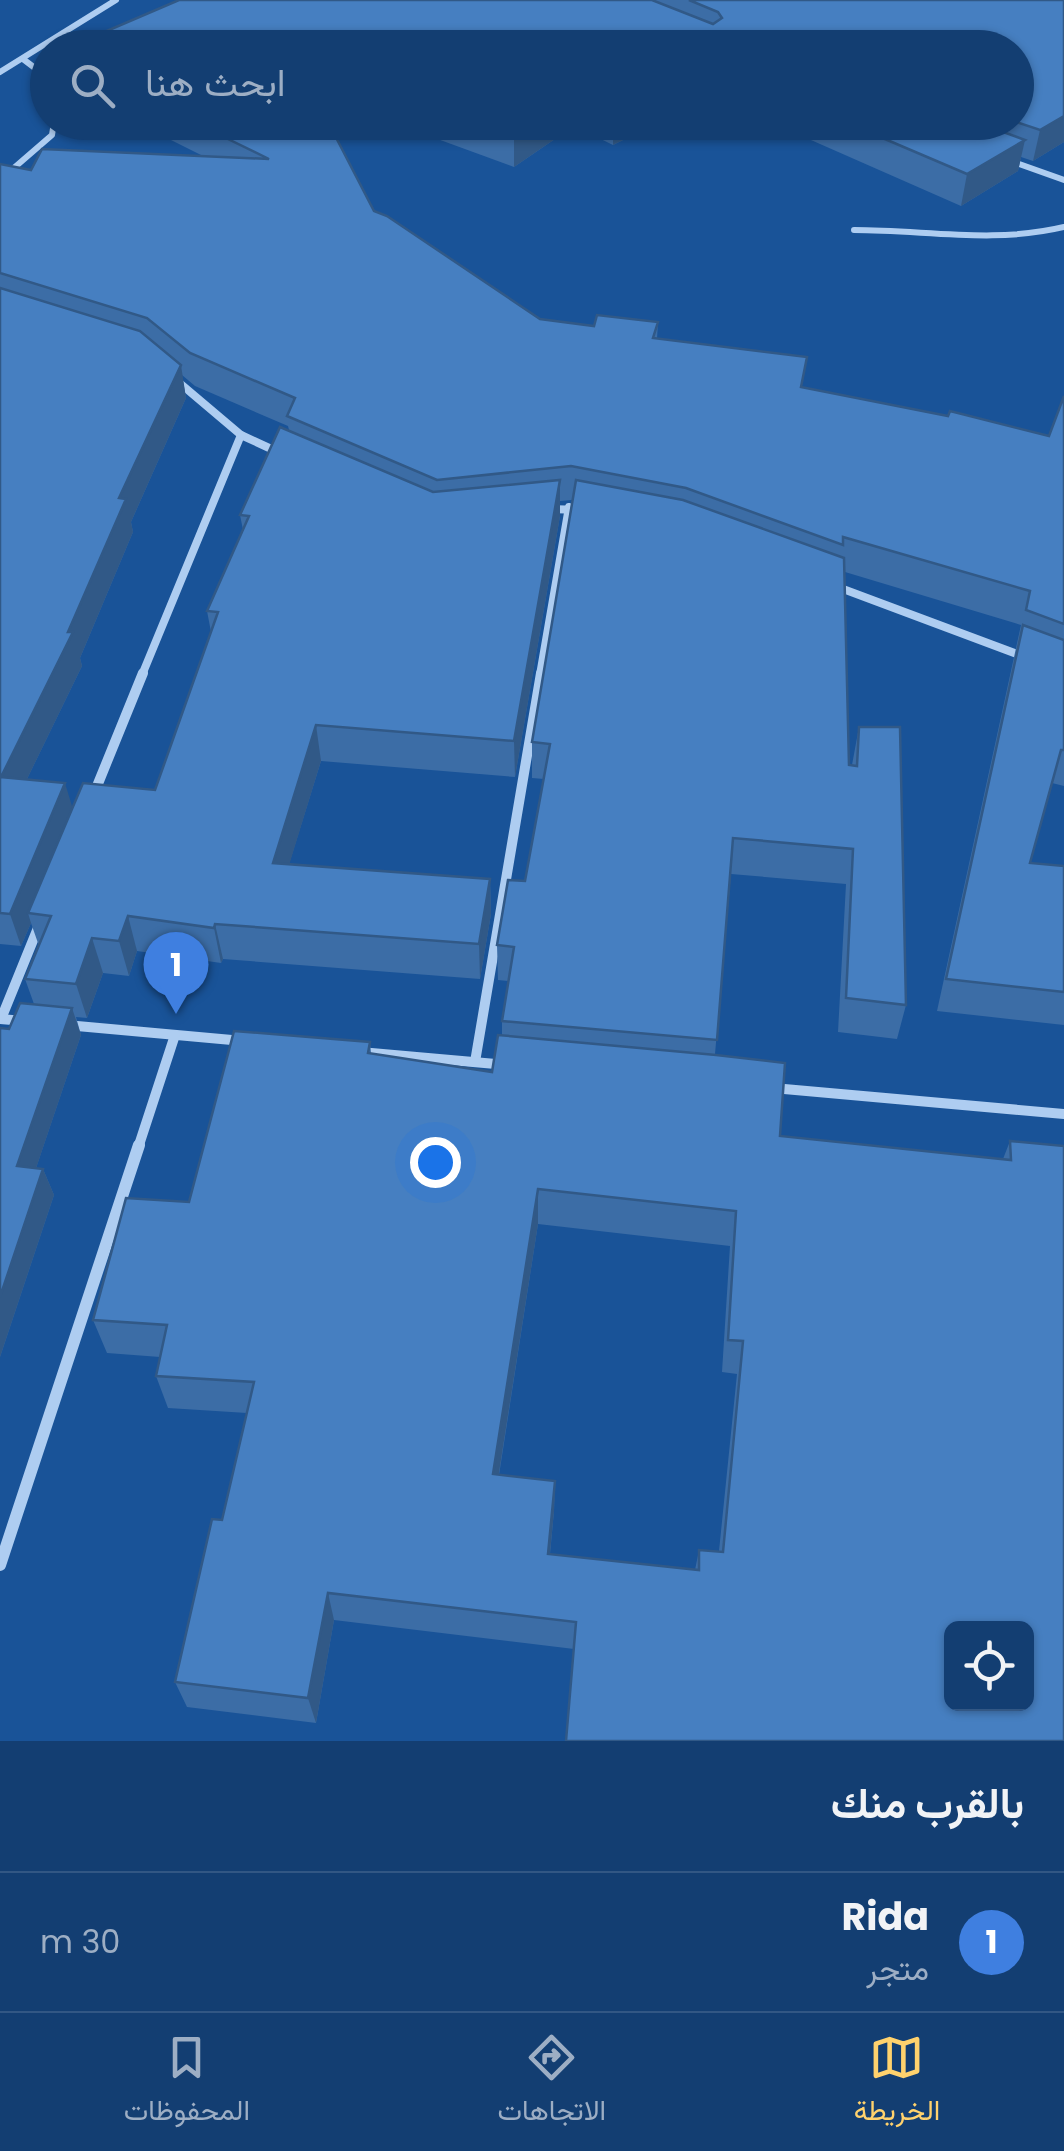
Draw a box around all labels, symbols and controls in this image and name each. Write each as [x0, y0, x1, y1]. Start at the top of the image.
search box [30, 30, 1034, 140]
text: ابحث هنا [145, 56, 286, 109]
icon: search [65, 58, 120, 113]
pin: 1 [144, 932, 208, 1014]
your location [410, 1137, 461, 1188]
map controls [944, 1621, 1034, 1711]
button: locate [944, 1621, 1034, 1711]
text: بالقرب منك [831, 1774, 1024, 1833]
text: Rida [841, 1890, 929, 1943]
text: 30 m [40, 1919, 120, 1964]
text: 1 [985, 1919, 998, 1964]
text: متجر [866, 1946, 929, 1991]
tab: المحفوظات [124, 2030, 250, 2135]
tab: الاتجاهات [497, 2030, 606, 2135]
tab: الخريطة [854, 2030, 940, 2135]

